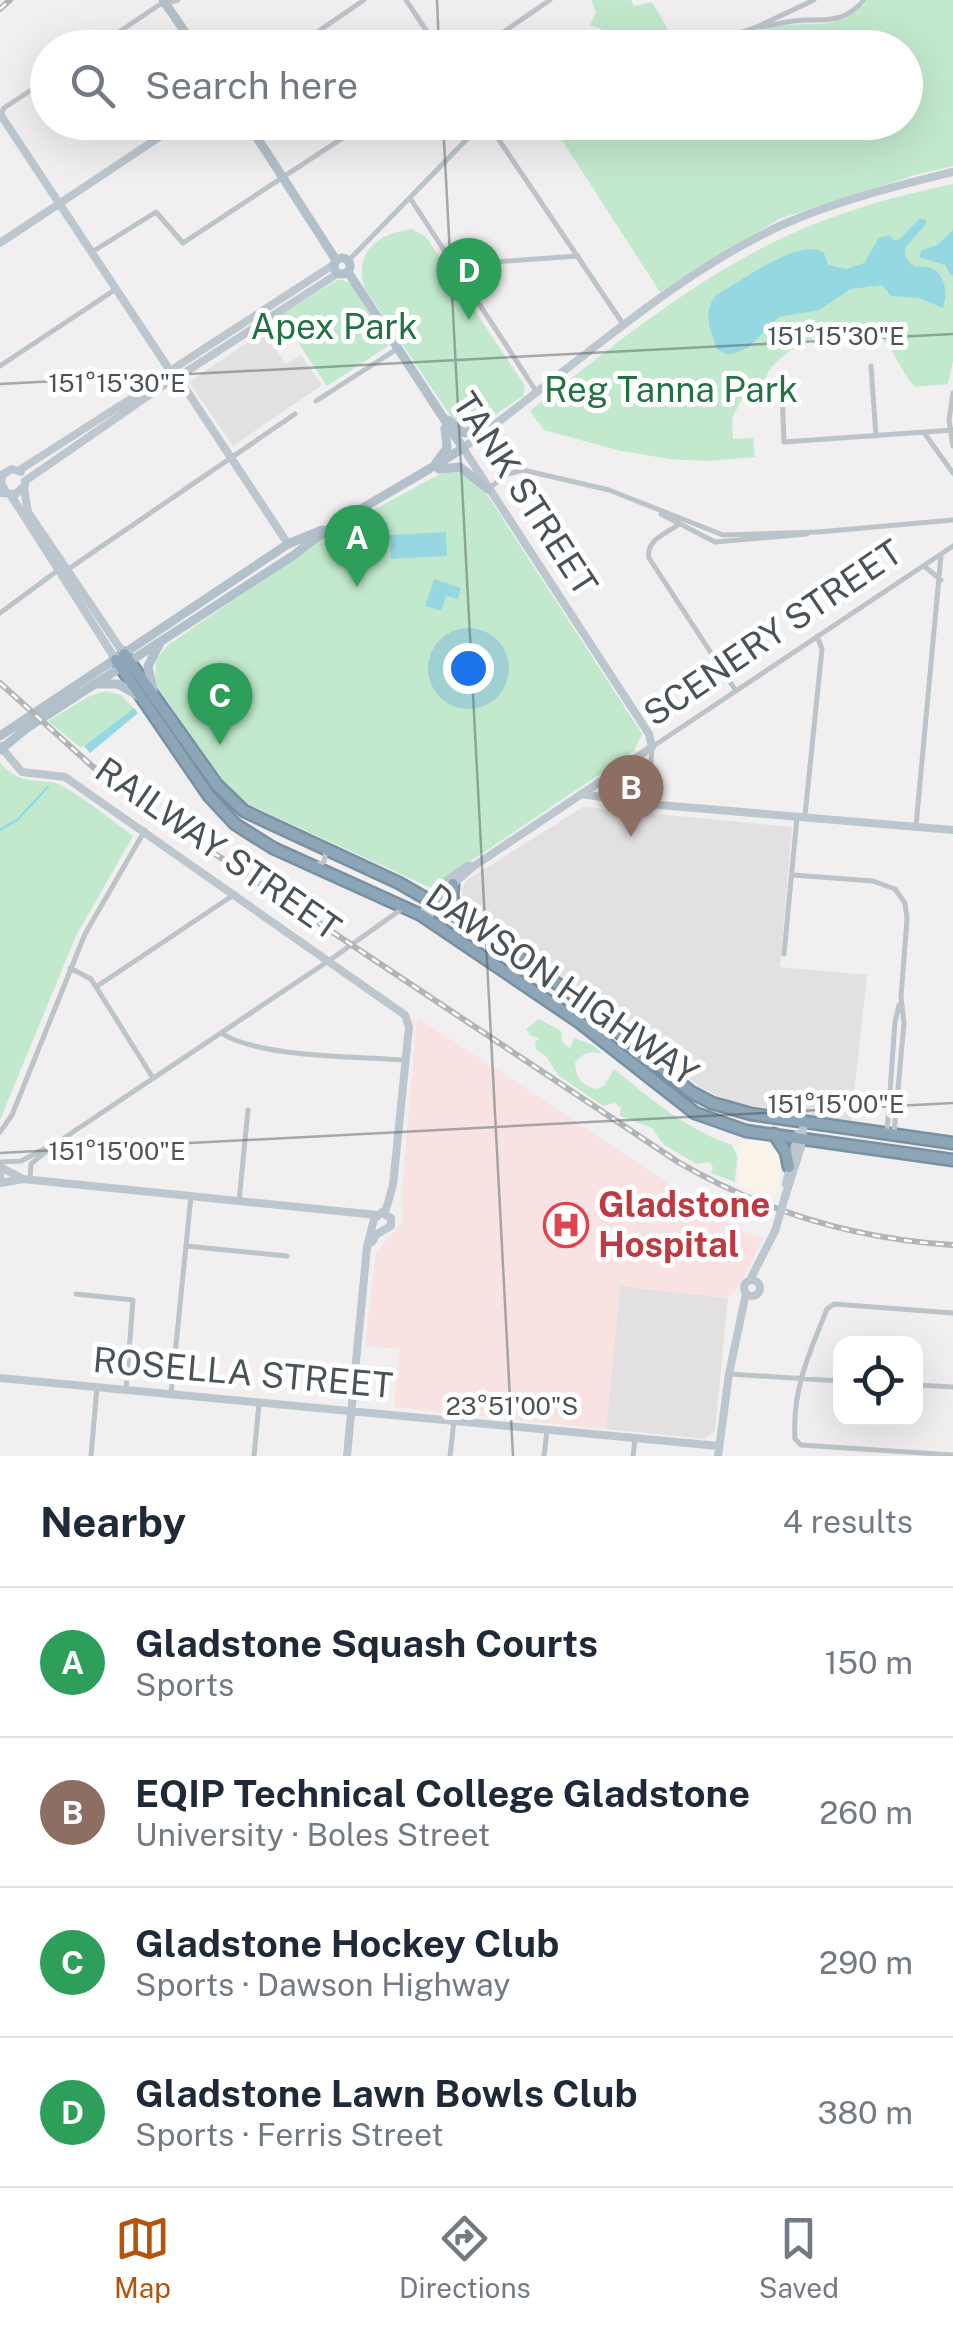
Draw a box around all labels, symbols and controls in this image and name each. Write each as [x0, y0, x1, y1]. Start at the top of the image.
search box [30, 30, 923, 140]
icon: search [65, 58, 120, 113]
text: Search here [145, 63, 358, 108]
pin: D [436, 238, 502, 320]
park label: Apex Park [250, 306, 418, 347]
text: 151°15'30"E [767, 321, 905, 351]
text: 151°15'30"E [48, 368, 186, 398]
park label: Reg Tanna Park [544, 369, 798, 410]
street label: TANK STREET [445, 385, 606, 603]
pin: A [324, 504, 390, 587]
street label: SCENERY STREET [636, 531, 910, 734]
your location [443, 643, 494, 694]
pin: C [188, 662, 252, 745]
street label: RAILWAY STREET [88, 749, 349, 949]
pin: B [598, 754, 664, 837]
street label: DAWSON HIGHWAY [418, 875, 706, 1094]
text: 151°15'00"E [768, 1089, 904, 1119]
text: 151°15'00"E [49, 1136, 185, 1166]
place label: Gladstone Hospital [598, 1184, 770, 1265]
hospital icon: Gladstone Hospital [543, 1202, 589, 1248]
map controls [833, 1336, 923, 1426]
button: locate [833, 1336, 923, 1426]
street label: ROSELLA STREET [91, 1339, 395, 1406]
text: 23°51'00"S [446, 1391, 578, 1421]
text: Nearby [40, 1497, 186, 1546]
text: 4 results [783, 1503, 913, 1540]
text: Gladstone Squash Courts [135, 1621, 598, 1666]
text: A [61, 1644, 84, 1681]
text: 150 m [824, 1644, 913, 1681]
text: Sports [135, 1666, 234, 1703]
text: EQIP Technical College Gladstone [135, 1771, 750, 1816]
text: B [62, 1794, 83, 1831]
text: 260 m [819, 1794, 913, 1831]
text: University · Boles Street [135, 1816, 490, 1853]
text: Gladstone Hockey Club [135, 1921, 559, 1966]
text: C [61, 1944, 84, 1981]
text: 290 m [819, 1944, 913, 1981]
text: Sports · Dawson Highway [135, 1966, 510, 2003]
text: Gladstone Lawn Bowls Club [135, 2071, 638, 2116]
text: D [61, 2094, 84, 2131]
text: 380 m [817, 2094, 913, 2131]
text: Sports · Ferris Street [135, 2116, 444, 2153]
tab: Map [114, 2211, 171, 2304]
tab: Directions [399, 2211, 531, 2304]
tab: Saved [759, 2211, 839, 2304]

